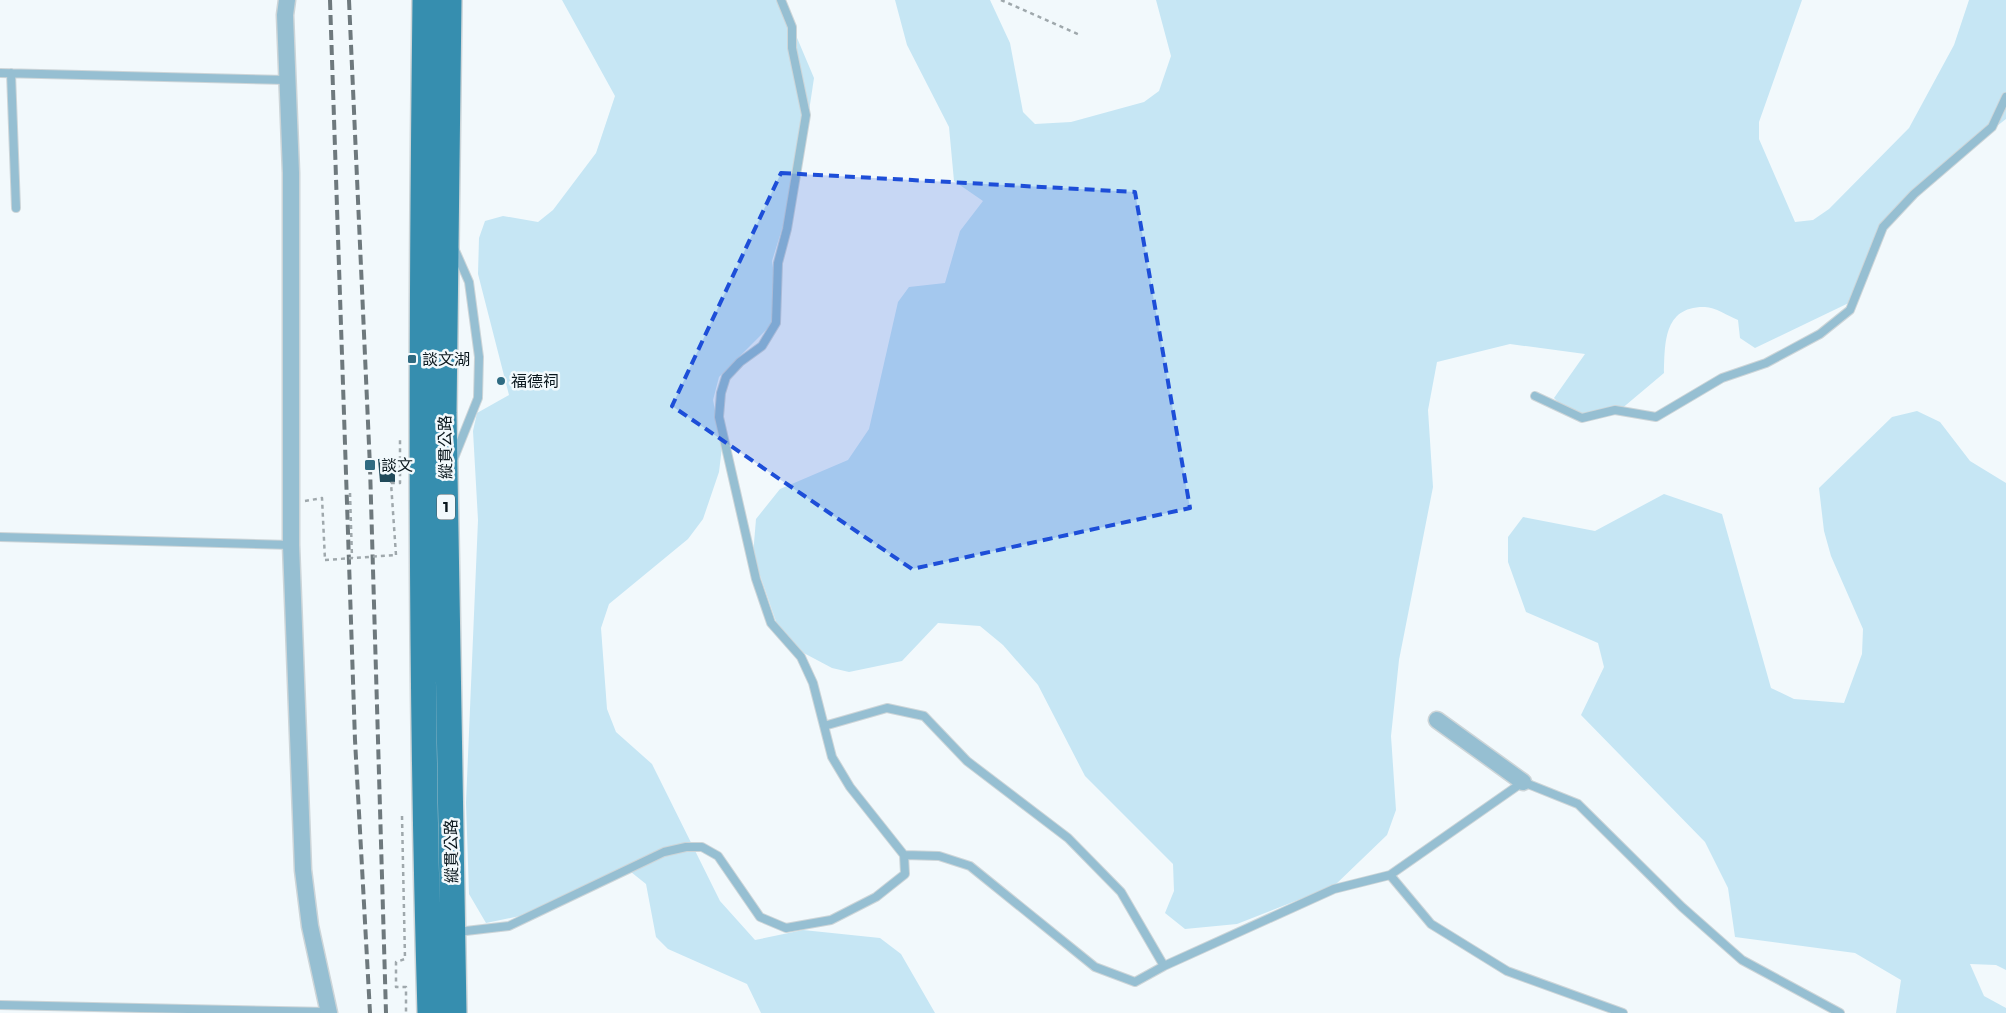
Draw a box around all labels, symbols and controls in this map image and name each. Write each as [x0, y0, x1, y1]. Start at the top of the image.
place label: 談文湖 [422, 350, 470, 369]
marker: 談文湖 [406, 353, 418, 365]
place label: 福德祠 [511, 372, 559, 391]
marker: 福德祠 [495, 375, 507, 387]
street label: 縱貫公路 [435, 415, 456, 479]
place label: 談文 [381, 456, 413, 475]
marker: 談文 [363, 458, 377, 472]
road number: 1 [437, 494, 455, 520]
street label: 縱貫公路 [441, 819, 462, 883]

